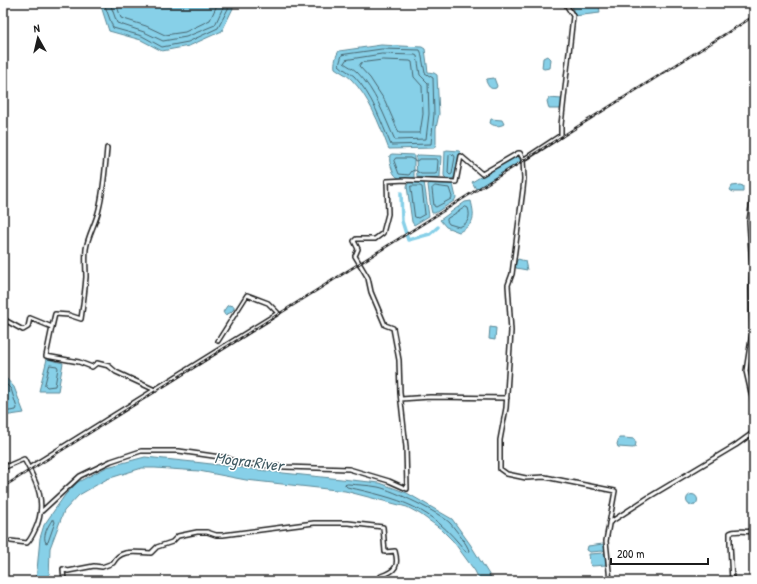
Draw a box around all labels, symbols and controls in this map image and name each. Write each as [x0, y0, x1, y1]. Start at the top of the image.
north arrow [18, 18, 58, 58]
text: N [33, 21, 41, 35]
water label: Mogra River [213, 446, 286, 476]
scale bar [611, 540, 708, 566]
text: 200 m [617, 545, 644, 562]

